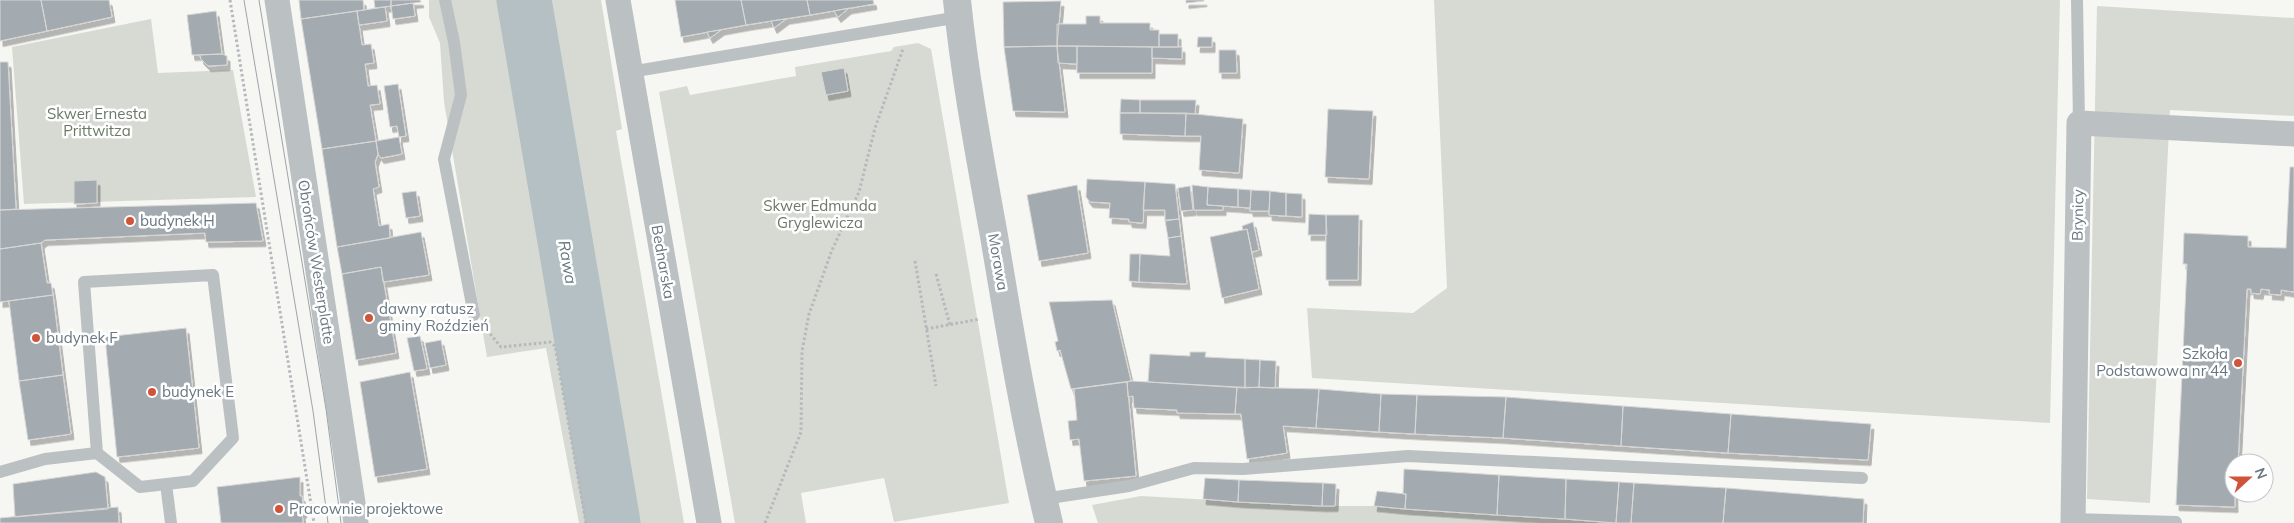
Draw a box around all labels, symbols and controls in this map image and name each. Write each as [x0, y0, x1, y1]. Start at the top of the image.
park label: Skwer Ernesta Prittwitza [47, 104, 147, 140]
street label: Obrońców Westerplatte [294, 178, 339, 345]
street label: Brynicy [2068, 189, 2087, 241]
park label: Skwer Edmunda Gryglewicza [763, 196, 877, 232]
place label: budynek H [140, 211, 215, 230]
marker: budynek H [124, 215, 136, 227]
street label: Bednarska [648, 224, 679, 300]
street label: Morawa [984, 232, 1013, 292]
water label: Rawa [554, 239, 582, 286]
place label: dawny ratusz gminy Roździeń [379, 299, 489, 335]
marker: dawny ratusz gminy Roździeń [363, 312, 375, 324]
place label: budynek F [46, 328, 118, 347]
marker: budynek F [30, 332, 42, 344]
place label: Szkoła Podstawowa nr 44 [2096, 344, 2228, 380]
marker: Szkoła Podstawowa nr 44 [2232, 357, 2244, 369]
place label: budynek E [162, 382, 234, 401]
marker: budynek E [146, 386, 158, 398]
north arrow [2224, 453, 2274, 503]
text: N [2251, 465, 2271, 482]
place label: Pracownie projektowe [289, 499, 443, 518]
marker: Pracownie projektowe [273, 503, 285, 515]

